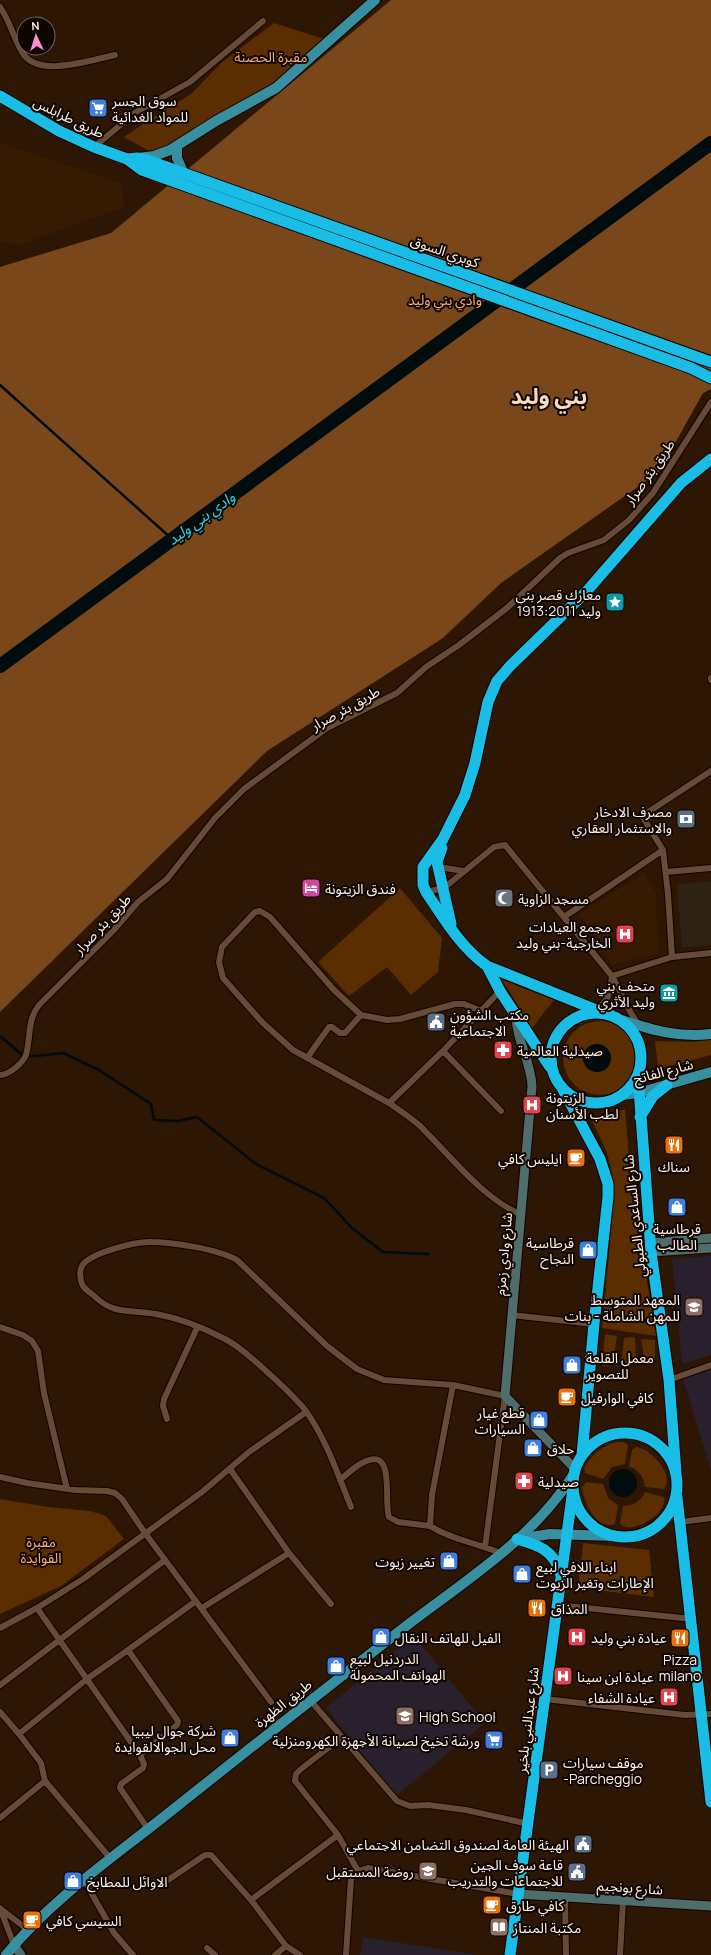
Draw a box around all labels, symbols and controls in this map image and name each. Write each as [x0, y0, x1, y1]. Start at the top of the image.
north arrow [16, 16, 56, 56]
text: N [31, 18, 40, 33]
park label: مقبرة الحصنة [234, 47, 308, 66]
place label: سوق الجسر للمواد الغدائية [111, 91, 188, 126]
street label: طريق طرابلس [30, 92, 108, 143]
supermarket icon: سوق الجسر للمواد الغدائية [87, 97, 109, 119]
street label: كوبري السوق [407, 230, 482, 274]
park label: وادي بني وليد [408, 290, 482, 311]
district label: بني وليد [511, 381, 587, 414]
street label: طريق بئر صرار [619, 435, 679, 510]
water label: وادي بني وليد [163, 486, 240, 551]
place label: معارك قصر بني وليد 1913:2011 [516, 585, 601, 620]
place icon: معارك قصر بني وليد 1913:2011 [604, 591, 626, 613]
street label: طريق بئر صرار [306, 681, 383, 736]
place label: مصرف الادخار والاستثمار العقاري [572, 802, 672, 839]
bank icon: مصرف الادخار والاستثمار العقاري [675, 808, 697, 830]
hotel icon: فندق الزيتونة [300, 877, 322, 899]
place label: فندق الزيتونة [325, 879, 396, 898]
mosque icon: مسجد الزاوية [493, 887, 515, 909]
place label: مسجد الزاوية [518, 889, 589, 908]
street label: طريق بئر صرار [68, 890, 136, 960]
place label: مجمع العيادات الخارجية-بني وليد [516, 917, 611, 954]
hospital icon: مجمع العيادات الخارجية-بني وليد [614, 923, 636, 945]
place label: متحف بني وليد الأثري [596, 976, 655, 1013]
museum icon: متحف بني وليد الأثري [658, 982, 680, 1004]
place label: مكتب الشؤون الاجتماعية [450, 1005, 529, 1040]
public building icon: مكتب الشؤون الاجتماعية [425, 1011, 447, 1033]
pharmacy icon: صيدلية العالمية [492, 1039, 514, 1061]
place label: صيدلية العالمية [517, 1041, 603, 1060]
street label: شارع الفاتح [631, 1054, 696, 1090]
place label: الزيتونة لطب الأسنان [546, 1088, 619, 1123]
hospital icon: الزيتونة لطب الأسنان [521, 1094, 543, 1116]
restaurant icon: سناك [663, 1134, 685, 1156]
cafe icon: ايليس كافي [565, 1147, 587, 1169]
place label: ايليس كافي [498, 1149, 562, 1170]
street label: شارع الساعدي الطبولي [618, 1153, 652, 1278]
place label: سناك [658, 1157, 690, 1176]
shop icon: قرطاسية الطالب [666, 1196, 688, 1218]
street label: شارع وادي زمزم [490, 1212, 518, 1297]
place label: قرطاسية الطالب [653, 1219, 701, 1254]
place label: قرطاسية النجاح [526, 1233, 574, 1270]
shop icon: قرطاسية النجاح [577, 1239, 599, 1261]
place label: المعهد المتوسط للمهن الشاملة - بنات [565, 1290, 680, 1325]
school or university icon: المعهد المتوسط للمهن الشاملة - بنات [683, 1296, 705, 1318]
place label: معمل القلعة للتصوير [585, 1348, 654, 1383]
shop icon: معمل القلعة للتصوير [561, 1354, 583, 1376]
cafe icon: كافي الوارفيل [556, 1386, 578, 1408]
place label: كافي الوارفيل [581, 1388, 654, 1409]
place label: قطع غيار السيارات [475, 1403, 525, 1438]
shop icon: قطع غيار السيارات [528, 1409, 550, 1431]
shop icon: حلاق [522, 1437, 544, 1459]
place label: حلاق [547, 1439, 574, 1458]
pharmacy icon: صيدلية [513, 1470, 535, 1492]
place label: صيدلية [538, 1472, 579, 1491]
park label: مقبرة القوايدة [20, 1532, 62, 1567]
shop icon: تغيير زيوت [438, 1550, 460, 1572]
place label: تغيير زيوت [375, 1552, 435, 1571]
place label: ابناء اللافي لبيع الإطارات وتغير الزيوت [536, 1557, 654, 1593]
shop icon: ابناء اللافي لبيع الإطارات وتغير الزيوت [511, 1563, 533, 1585]
restaurant icon: المذاق [526, 1597, 548, 1619]
place label: المذاق [551, 1599, 588, 1618]
shop icon: الفيل للهاتف النقال [370, 1626, 392, 1648]
hospital icon: عيادة بني وليد [566, 1626, 588, 1648]
restaurant icon: Pizza milano [669, 1627, 691, 1649]
place label: الفيل للهاتف النقال [395, 1628, 501, 1647]
place label: عيادة بني وليد [591, 1628, 667, 1649]
place label: الدردنيل لبيع الهواتف المحمولة [350, 1649, 446, 1684]
place label: Pizza milano [659, 1650, 701, 1685]
shop icon: الدردنيل لبيع الهواتف المحمولة [325, 1655, 347, 1677]
hospital icon: عيادة ابن سينا [552, 1665, 574, 1687]
street label: شارع عبدالنبي بلخير [511, 1666, 545, 1775]
place label: عيادة ابن سينا [577, 1667, 654, 1686]
street label: طريق الظهرة [251, 1675, 316, 1732]
hospital icon: عيادة الشفاء [658, 1686, 680, 1708]
place label: عيادة الشفاء [588, 1688, 655, 1707]
school or university icon: High School [394, 1705, 416, 1727]
place label: High School [419, 1707, 496, 1726]
place label: شركة جوال ليبيا محل الجوالالقوايدة [115, 1721, 216, 1756]
shop icon: شركة جوال ليبيا محل الجوالالقوايدة [219, 1727, 241, 1749]
supermarket icon: ورشة تخيخ لصيانة الأجهزة الكهرومنزلية [483, 1729, 505, 1751]
place label: ورشة تخيخ لصيانة الأجهزة الكهرومنزلية [272, 1731, 480, 1752]
place label: موقف سيارات -Parcheggio [563, 1753, 644, 1788]
parking icon: موقف سيارات -Parcheggio [538, 1759, 560, 1781]
public building icon: الهيئة العامة لصندوق التضامن الاجتماعي [572, 1833, 594, 1855]
place label: الهيئة العامة لصندوق التضامن الاجتماعي [347, 1835, 569, 1856]
place label: قاعة سوف الجين للاجتماعات والتدريب [447, 1855, 563, 1890]
school or university icon: روضة المستقبل [417, 1860, 439, 1882]
public building icon: قاعة سوف الجين للاجتماعات والتدريب [566, 1861, 588, 1883]
place label: روضة المستقبل [326, 1862, 414, 1881]
shop icon: الاوائل للمطابخ [62, 1870, 84, 1892]
place label: الاوائل للمطابخ [87, 1872, 168, 1893]
street label: شارع بونجيم [596, 1875, 664, 1901]
cafe icon: كافي طارق [481, 1894, 503, 1916]
place label: كافي طارق [506, 1896, 565, 1917]
cafe icon: السيسي كافي [21, 1909, 43, 1931]
place label: السيسي كافي [46, 1911, 122, 1932]
library icon: مكتبة المنتاز [488, 1916, 510, 1938]
place label: مكتبة المنتاز [512, 1918, 581, 1937]

